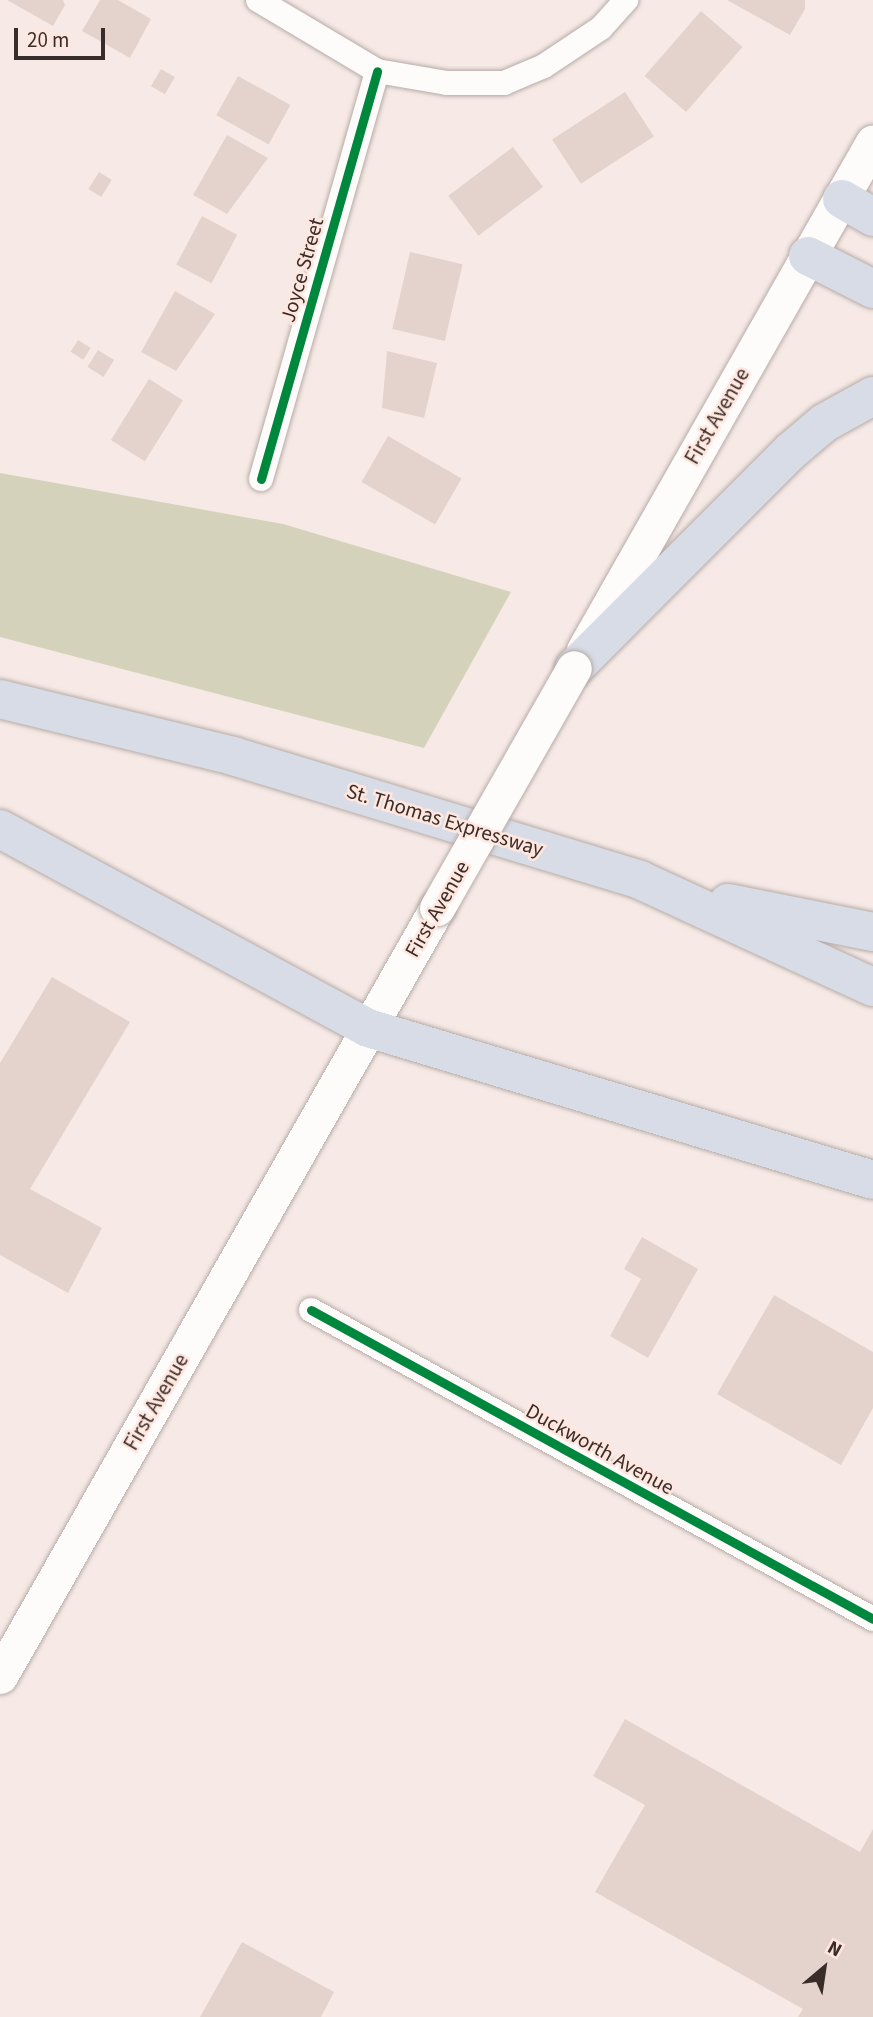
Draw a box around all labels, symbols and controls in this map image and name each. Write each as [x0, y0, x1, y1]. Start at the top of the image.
scale bar [18, 14, 108, 58]
text: 20 m [27, 25, 69, 55]
street label: Joyce Street [275, 215, 329, 325]
street label: First Avenue [679, 363, 755, 469]
street label: St. Thomas Expressway [344, 778, 546, 862]
street label: First Avenue [399, 856, 475, 962]
street label: First Avenue [118, 1349, 194, 1455]
street label: Duckworth Avenue [522, 1398, 678, 1500]
north arrow [789, 1933, 859, 2003]
text: N [822, 1934, 846, 1964]

